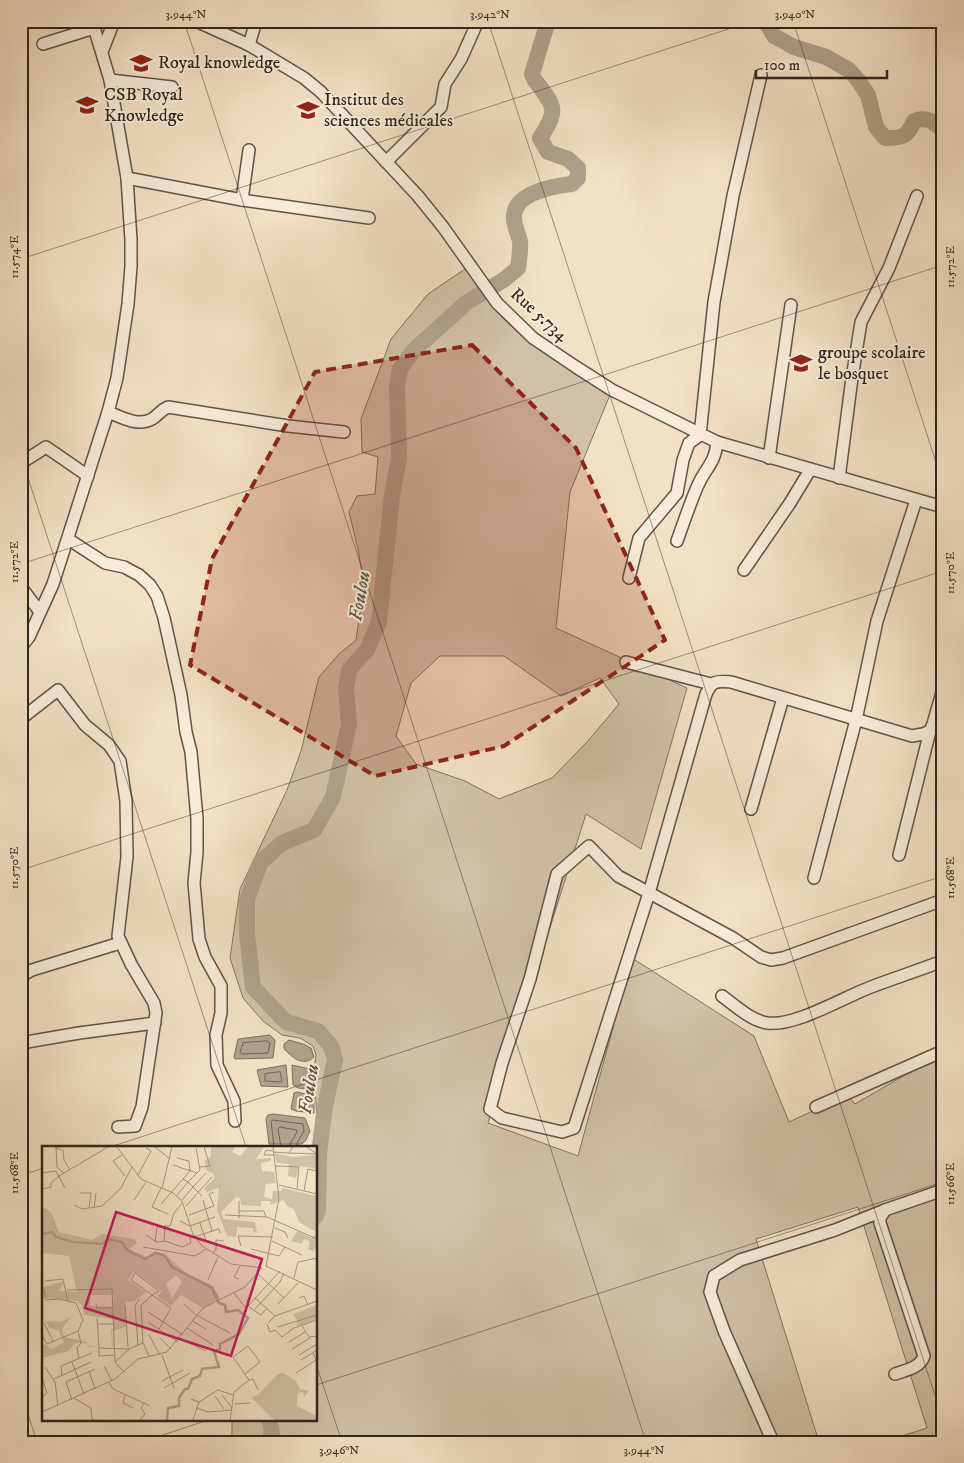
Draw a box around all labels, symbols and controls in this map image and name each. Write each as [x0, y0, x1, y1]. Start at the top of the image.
text: 3.944°N [166, 7, 207, 22]
text: 3.942°N [470, 7, 510, 22]
text: 3.940°N [775, 7, 815, 22]
scale bar [756, 48, 888, 80]
school or university icon: Royal knowledge [128, 50, 154, 76]
place label: Royal knowledge [158, 52, 280, 74]
text: 100 m [764, 56, 800, 75]
place label: CSB Royal Knowledge [104, 84, 184, 127]
place label: Institut des sciences médicales [324, 89, 453, 132]
school or university icon: CSB Royal Knowledge [74, 92, 100, 118]
school or university icon: Institut des sciences médicales [295, 97, 321, 123]
text: 11.574°E [7, 235, 22, 278]
text: 11.572°E [943, 245, 958, 288]
street label: Rue 5.734 [506, 283, 573, 347]
place label: groupe scolaire le bosquet [818, 342, 926, 385]
school or university icon: groupe scolaire le bosquet [788, 350, 814, 376]
text: 11.572°E [7, 540, 22, 583]
text: 11.570°E [943, 551, 958, 594]
water label: Foulou [344, 569, 376, 623]
text: 11.570°E [7, 846, 22, 889]
text: 11.568°E [943, 856, 958, 899]
water label: Foulou [294, 1062, 324, 1116]
inset map [42, 1146, 318, 1420]
text: 11.568°E [7, 1151, 22, 1194]
text: 11.566°E [943, 1162, 958, 1205]
text: 3.946°N [319, 1443, 359, 1458]
text: 3.944°N [624, 1443, 665, 1458]

